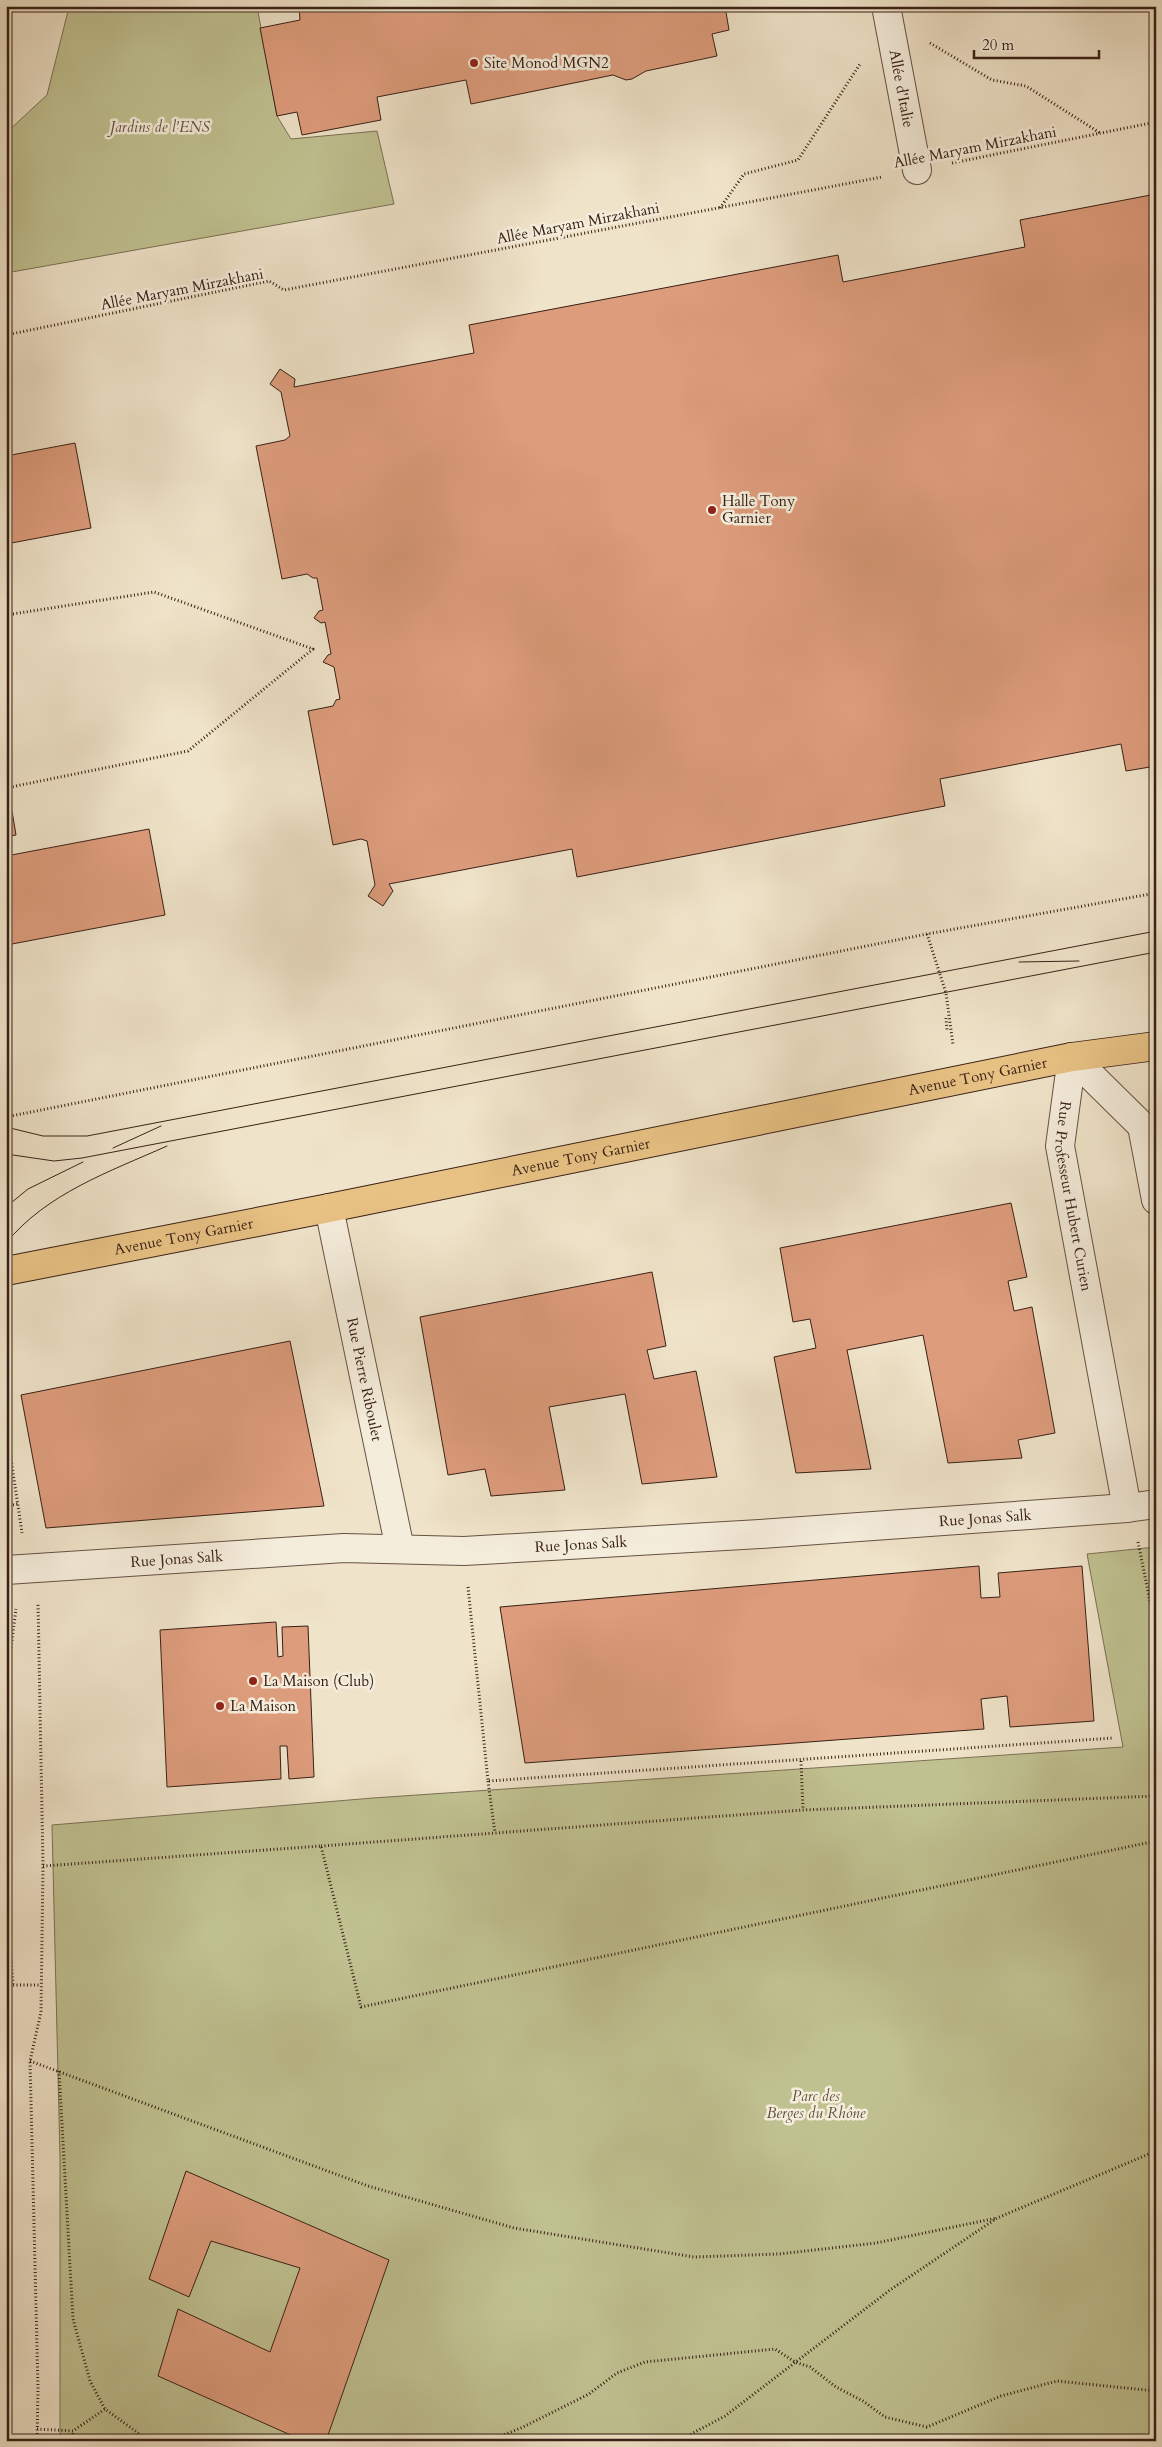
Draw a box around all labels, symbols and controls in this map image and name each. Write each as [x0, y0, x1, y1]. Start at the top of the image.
scale bar [974, 28, 1100, 60]
text: 20 m [982, 35, 1014, 55]
street label: Allée d'Italie [884, 48, 919, 129]
place label: Site Monod MGN2 [484, 53, 609, 73]
marker: Site Monod MGN2 [468, 57, 480, 69]
park label: Jardins de l'ENS [106, 117, 211, 137]
street label: Allée Maryam Mirzakhani [892, 121, 1058, 173]
street label: Allée Maryam Mirzakhani [495, 197, 661, 249]
street label: Allée Maryam Mirzakhani [99, 263, 265, 315]
place label: Halle Tony Garnier [722, 491, 795, 528]
marker: Halle Tony Garnier [706, 504, 718, 516]
street label: Avenue Tony Garnier [906, 1052, 1049, 1100]
street label: Rue Professeur Hubert Curien [1050, 1100, 1097, 1293]
street label: Avenue Tony Garnier [510, 1133, 652, 1181]
street label: Avenue Tony Garnier [112, 1213, 255, 1260]
street label: Rue Pierre Riboulet [342, 1316, 387, 1443]
street label: Rue Jonas Salk [938, 1505, 1032, 1531]
street label: Rue Jonas Salk [534, 1532, 628, 1557]
street label: Rue Jonas Salk [130, 1546, 223, 1572]
place label: La Maison (Club) [263, 1671, 374, 1691]
marker: La Maison (Club) [247, 1675, 259, 1687]
place label: La Maison [230, 1696, 297, 1716]
marker: La Maison [214, 1700, 226, 1712]
park label: Parc des Berges du Rhône [767, 2086, 866, 2123]

